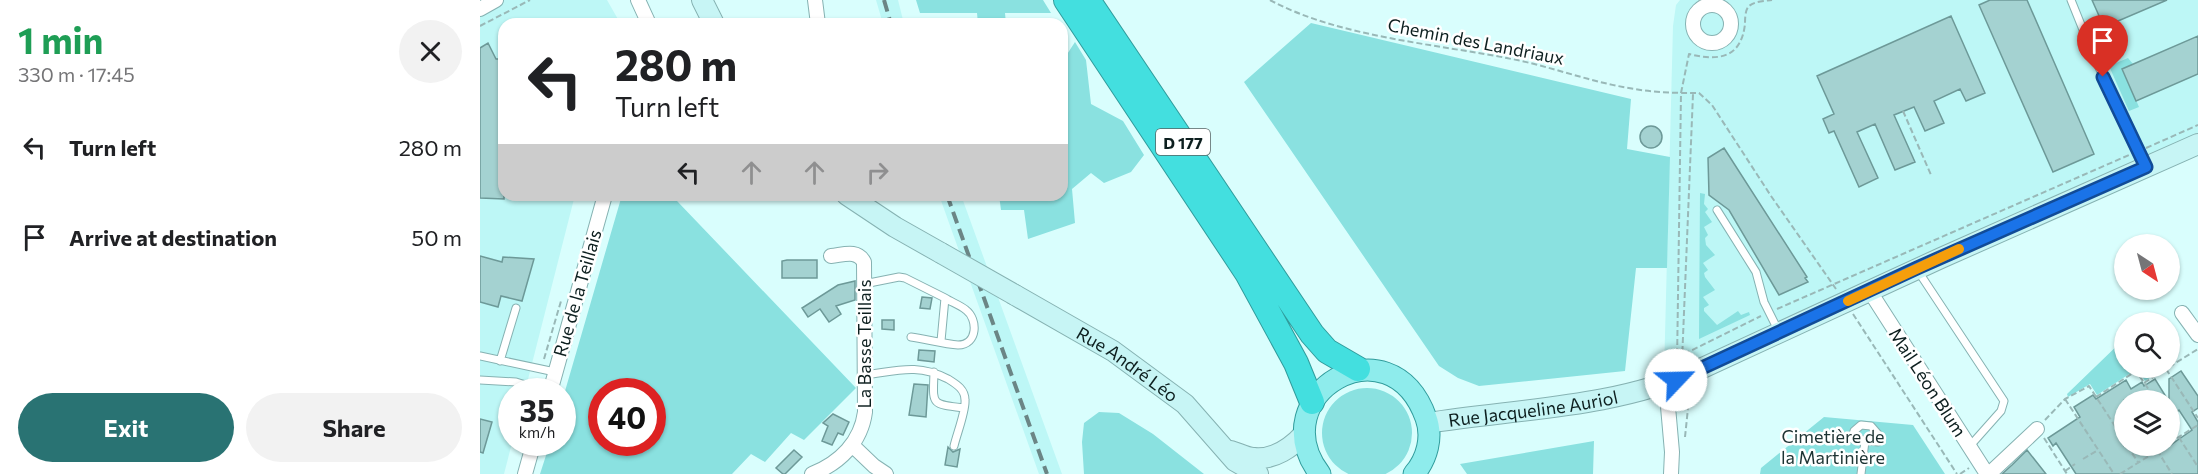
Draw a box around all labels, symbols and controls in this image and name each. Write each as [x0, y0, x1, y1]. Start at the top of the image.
street label: Chemin des Landriaux [1386, 13, 1566, 69]
pin [2077, 15, 2128, 77]
text: 1 min [18, 17, 103, 61]
button: close [399, 20, 462, 83]
icon: arrive [2086, 24, 2119, 57]
text: 280 m [615, 38, 737, 90]
icon: left [516, 42, 594, 120]
text: 330 m · 17:45 [18, 62, 135, 86]
text: Turn left [615, 90, 719, 123]
road number: D 177 [1156, 129, 1210, 155]
icon: left [18, 131, 51, 164]
text: Turn left [69, 134, 156, 161]
text: 280 m [399, 134, 462, 161]
icon: left [672, 156, 705, 189]
icon: ahead [735, 156, 768, 189]
icon: ahead [798, 156, 831, 189]
icon: right [861, 156, 894, 189]
icon: arrive [18, 221, 51, 254]
text: Arrive at destination [69, 224, 277, 251]
text: 50 m [412, 224, 462, 251]
street label: Rue de la Teillais [548, 227, 606, 359]
north arrow [2114, 234, 2180, 300]
map controls [2114, 234, 2180, 456]
street label: La Basse Teillais [853, 279, 875, 409]
button: search [2114, 312, 2180, 378]
street label: Rue André Léo [1073, 322, 1183, 406]
street label: Mail Léon Blum [1885, 323, 1971, 441]
position arrow [1644, 348, 1708, 412]
speed limit sign: 40 [588, 378, 666, 456]
street label: Rue Jacqueline Auriol [1447, 385, 1620, 431]
button: layers [2114, 390, 2180, 456]
text: 35 [520, 391, 554, 428]
button: Exit [18, 393, 234, 462]
button: Share [246, 393, 462, 462]
text: km/h [519, 423, 555, 441]
park label: Cimetière de la Martinière [1781, 425, 1885, 468]

